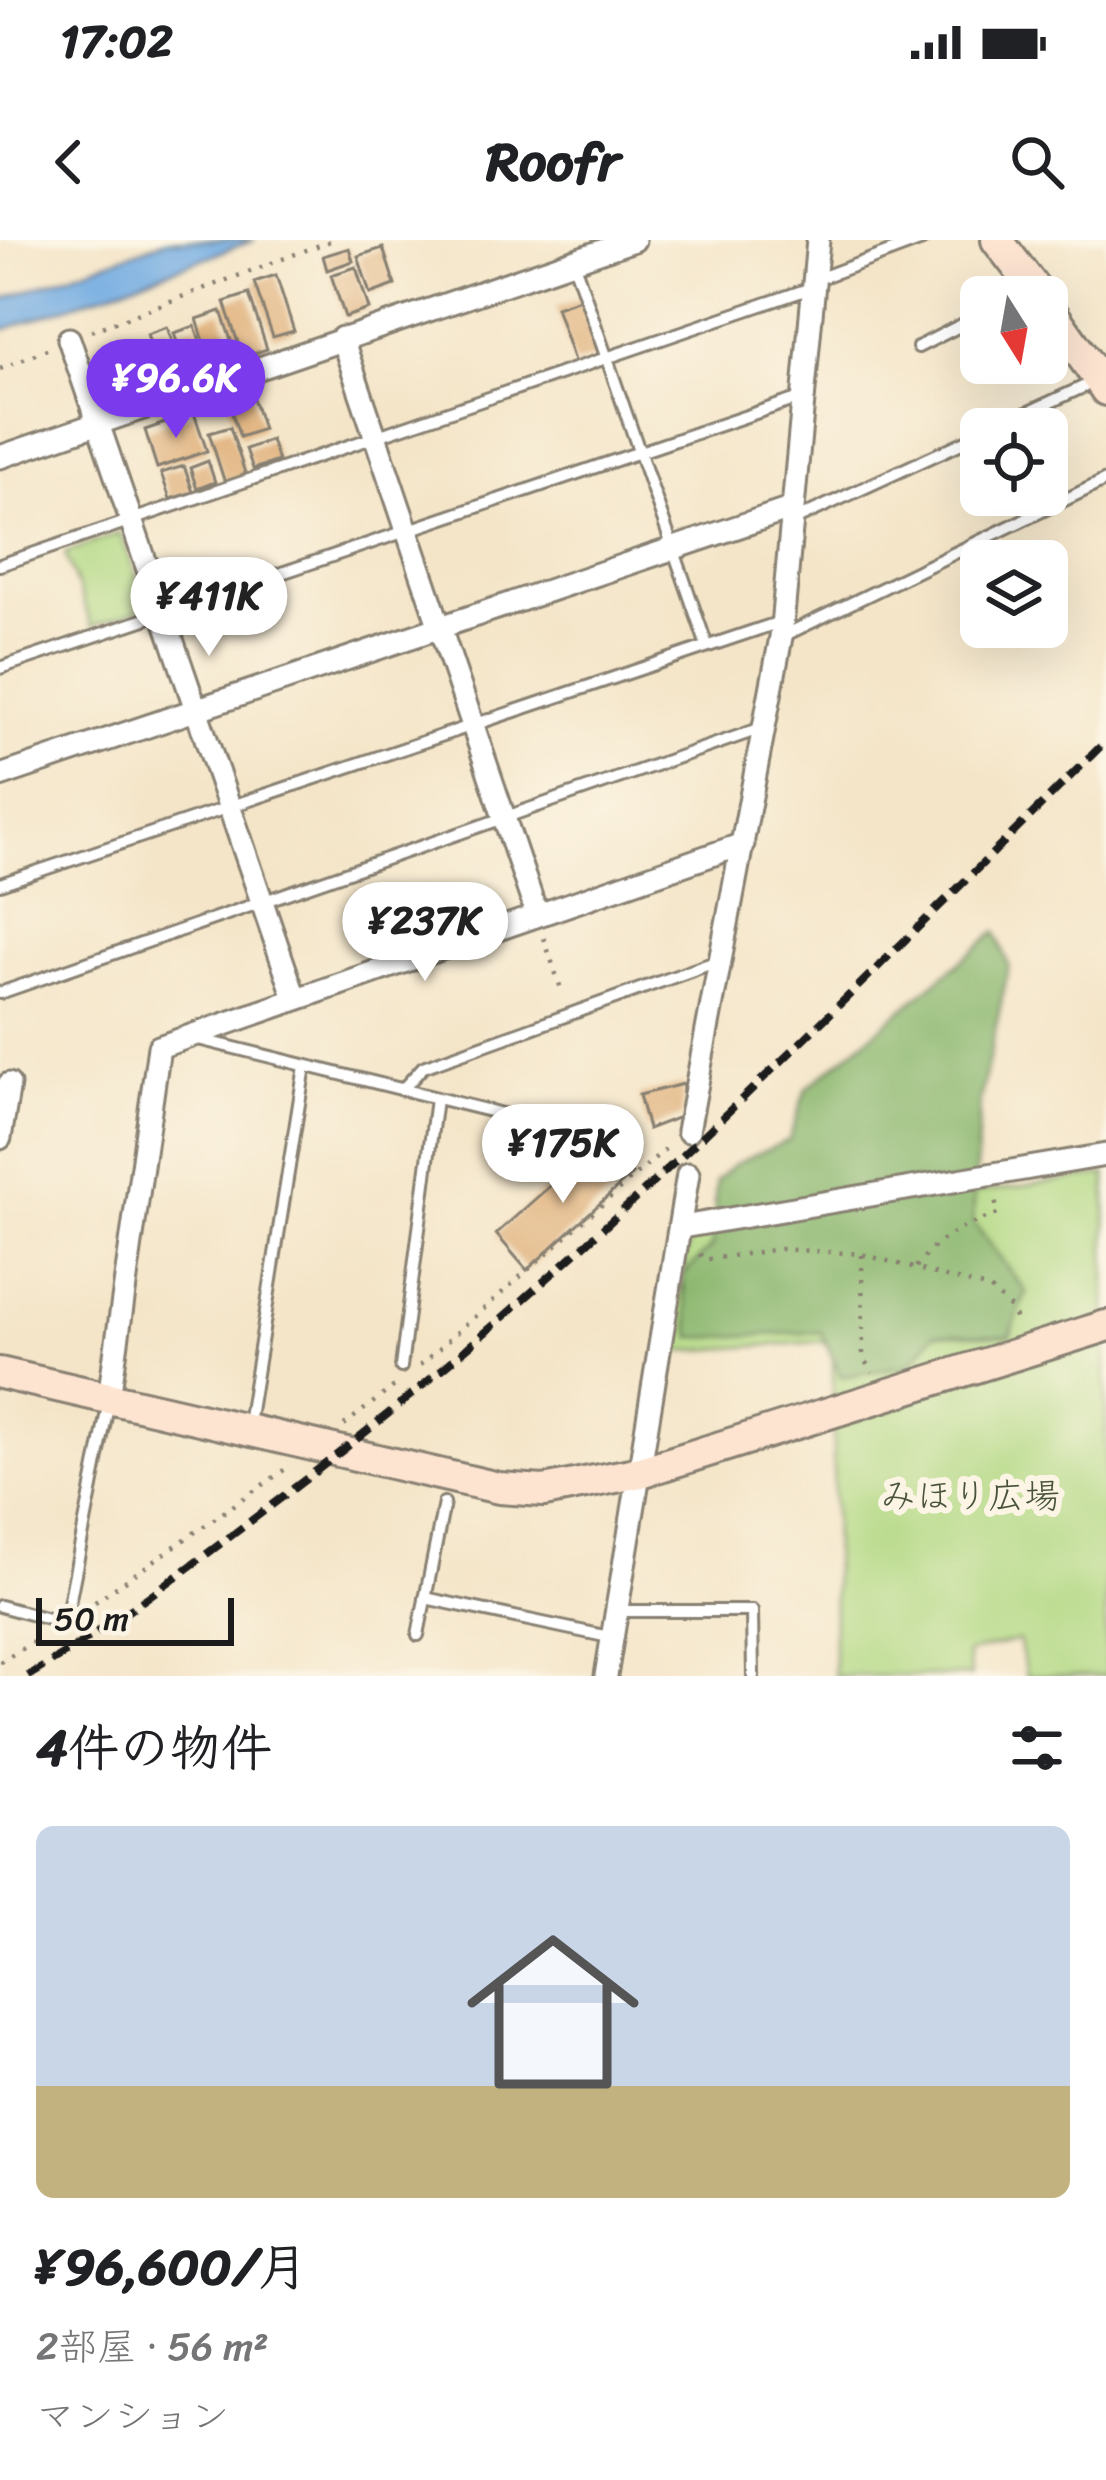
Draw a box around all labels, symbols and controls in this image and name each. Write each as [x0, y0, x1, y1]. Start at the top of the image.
text: 17:02 [60, 2, 173, 82]
text: Roofr [486, 114, 620, 210]
icon: back [36, 129, 102, 195]
icon: search [1004, 129, 1070, 195]
north arrow [960, 276, 1068, 384]
map controls [960, 276, 1068, 648]
pin: ¥96.6K [78, 339, 274, 441]
text: ¥96.6K [113, 343, 239, 412]
button: locate [960, 408, 1068, 516]
button: layers [960, 540, 1068, 648]
pin: ¥411K [125, 557, 293, 659]
text: ¥411K [157, 561, 261, 630]
pin: ¥237K [341, 882, 509, 984]
text: ¥237K [369, 886, 481, 955]
pin: ¥175K [479, 1104, 647, 1206]
text: ¥175K [509, 1108, 617, 1177]
park label: みほり広場 [880, 1464, 1060, 1528]
text: 50 m [54, 1590, 129, 1648]
scale bar [36, 1592, 234, 1645]
text: 4件の物件 [36, 1703, 272, 1793]
icon: filters [1004, 1715, 1070, 1781]
icon: home [445, 1904, 661, 2120]
text: ¥96,600/月 [36, 2222, 308, 2312]
text: 2部屋 · 56 m² [36, 2312, 269, 2381]
text: マンション [36, 2381, 229, 2450]

